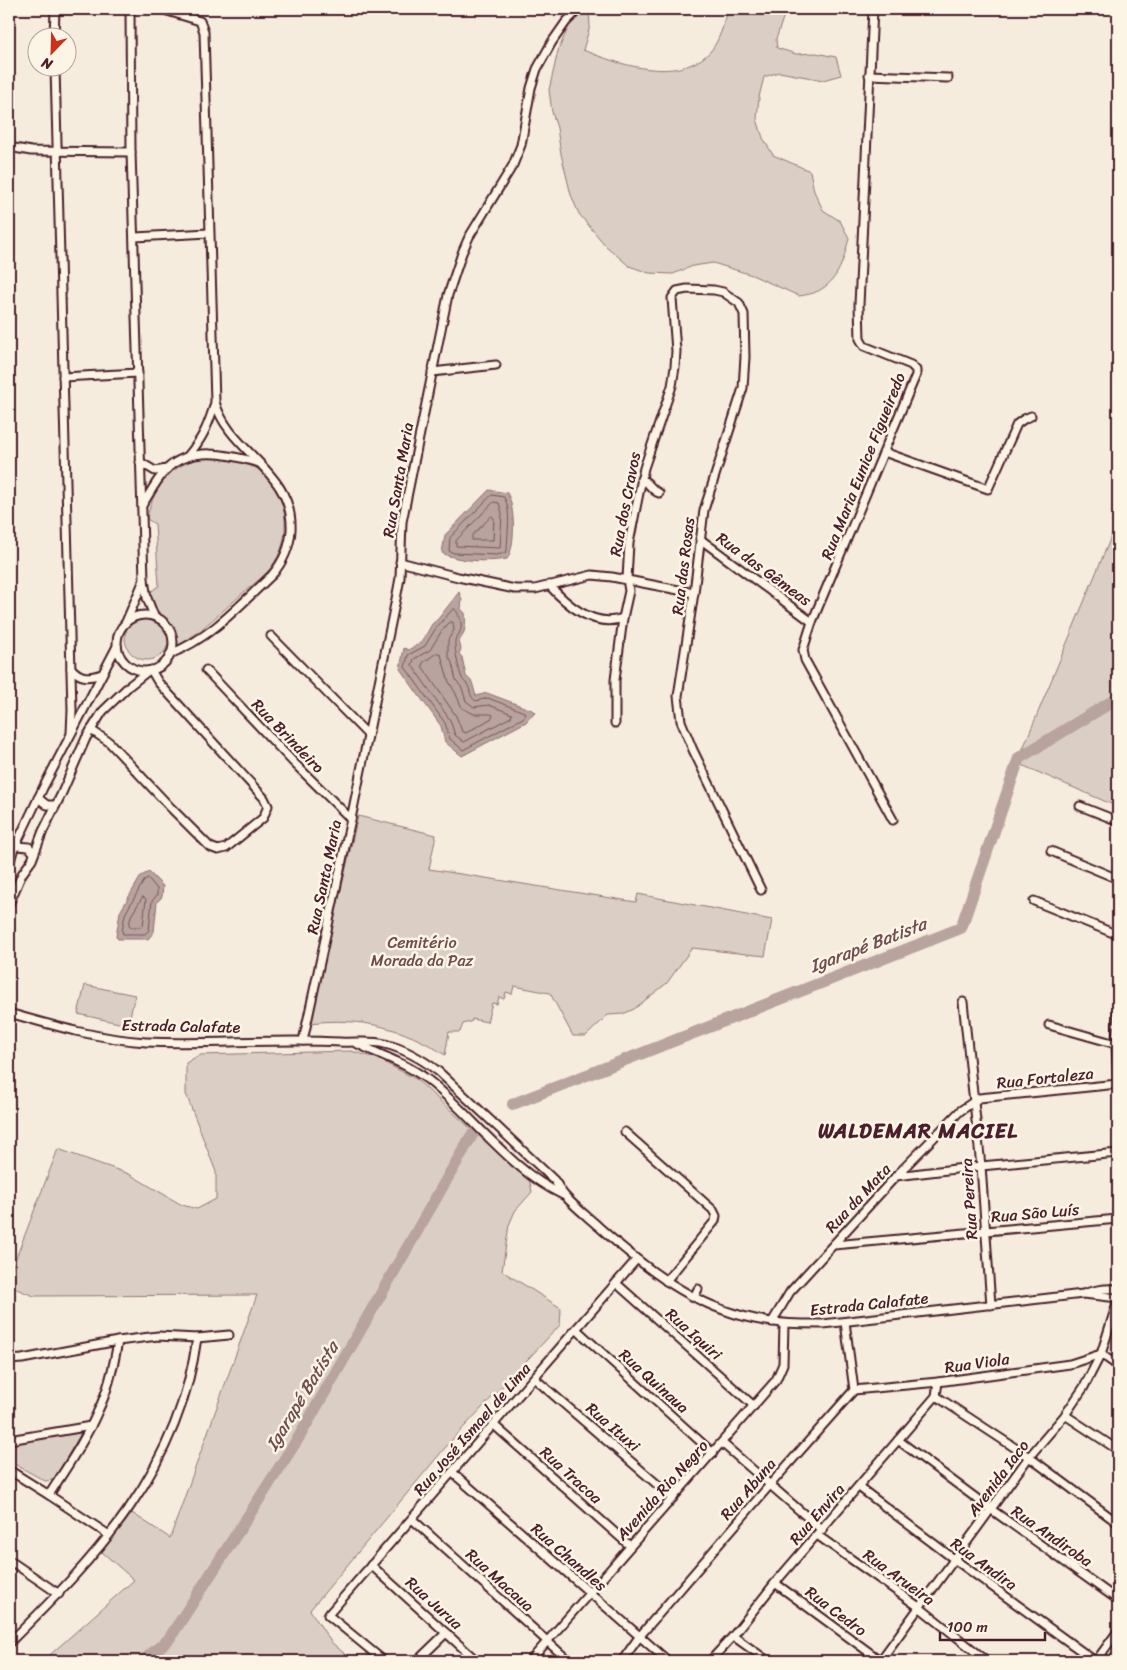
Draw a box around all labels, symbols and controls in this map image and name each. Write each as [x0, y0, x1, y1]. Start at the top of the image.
north arrow [28, 28, 78, 78]
text: N [37, 50, 57, 77]
street label: Rua Maria Eunice Figueiredo [812, 368, 914, 564]
street label: Rua Santa Maria [374, 420, 422, 540]
street label: Rua dos Cravos [601, 449, 649, 559]
street label: Rua das Rosas [663, 515, 703, 617]
street label: Rua das Gêmeas [710, 524, 819, 614]
street label: Rua Brindeiro [244, 691, 332, 781]
street label: Rua Santa Maria [298, 817, 350, 937]
water label: Igarapé Batista [804, 907, 933, 982]
park label: Cemitério Morada da Paz [371, 928, 474, 975]
street label: Estrada Calafate [121, 1010, 241, 1042]
street label: Rua Fortaleza [995, 1059, 1095, 1097]
district label: WALDEMAR MACIEL [818, 1112, 1018, 1150]
street label: Rua da Mata [818, 1156, 899, 1240]
street label: Rua Pereira [952, 1157, 986, 1241]
street label: Rua São Luís [990, 1195, 1081, 1231]
street label: Estrada Calafate [808, 1283, 930, 1325]
street label: Rua Iquiri [659, 1300, 730, 1368]
water label: Igarapé Batista [256, 1333, 348, 1458]
street label: Rua Quinaua [612, 1341, 696, 1421]
street label: Rua Viola [943, 1344, 1012, 1382]
street label: Rua José Ismael de Lima [406, 1355, 539, 1502]
street label: Rua Ituxi [579, 1395, 647, 1460]
street label: Avenida Rio Negro [608, 1433, 716, 1548]
street label: Avenida Iaco [959, 1433, 1037, 1524]
street label: Rua Tracoa [533, 1439, 610, 1512]
street label: Rua Abuna [712, 1451, 784, 1527]
street label: Rua Envira [782, 1476, 852, 1552]
street label: Rua Andiroba [1005, 1497, 1100, 1575]
street label: Rua Chandles [524, 1515, 614, 1599]
street label: Rua Andira [944, 1530, 1024, 1598]
street label: Rua Macaua [459, 1541, 541, 1619]
street label: Rua Arueira [857, 1541, 941, 1613]
street label: Rua Jurua [398, 1569, 470, 1638]
street label: Rua Cedro [799, 1578, 873, 1644]
scale bar [940, 1610, 1044, 1642]
text: 100 m [947, 1614, 988, 1640]

